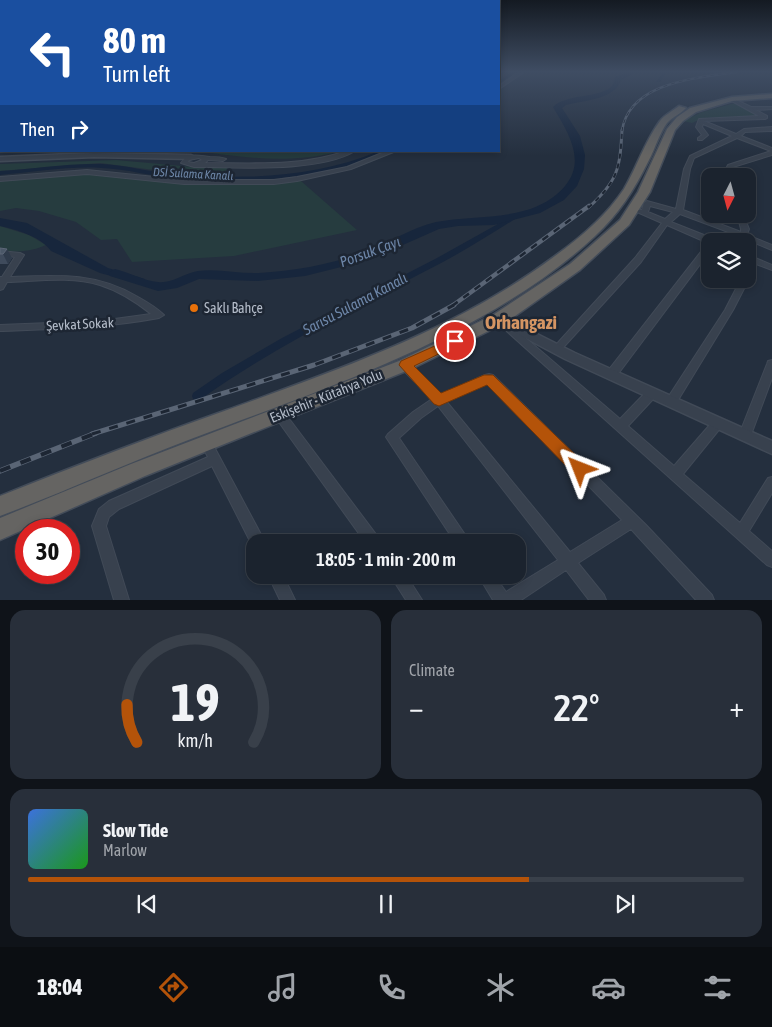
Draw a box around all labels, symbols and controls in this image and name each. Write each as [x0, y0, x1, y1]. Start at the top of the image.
icon: left [20, 20, 85, 85]
text: 80 m [103, 20, 166, 60]
text: Turn left [103, 61, 170, 87]
icon: right [65, 115, 93, 143]
text: Then [20, 118, 55, 140]
water label: DSİ Sulama Kanalı [153, 165, 234, 183]
north arrow [701, 168, 756, 222]
map controls [701, 168, 756, 288]
water label: Porsuk Çayı [337, 233, 403, 270]
button: layers [701, 233, 756, 288]
water label: Sarısu Sulama Kanalı [299, 269, 410, 339]
place label: Saklı Bahçe [204, 300, 263, 316]
marker: Saklı Bahçe [188, 302, 200, 314]
district label: Orhangazi [485, 311, 557, 333]
street label: Şevkat Sokak [46, 314, 114, 334]
pin [434, 320, 476, 362]
icon: arrive [441, 327, 469, 355]
street label: Eskişehir - Kütahya Yolu [267, 366, 385, 426]
position arrow [553, 442, 605, 494]
speed limit sign: 30 [15, 519, 80, 584]
text: 18:05 · 1 min · 200 m [316, 548, 456, 570]
text: Climate [409, 661, 455, 679]
text: 19 [171, 672, 220, 732]
text: 22° [553, 686, 600, 729]
text: − [409, 691, 424, 723]
text: + [729, 691, 744, 723]
text: km/h [178, 730, 213, 751]
text: Slow Tide [103, 819, 168, 841]
text: Marlow [103, 841, 147, 859]
icon: previous [133, 890, 161, 918]
icon: pause [372, 890, 400, 918]
icon: next [611, 890, 639, 918]
icon: directions [156, 970, 191, 1005]
icon: music [265, 970, 300, 1005]
icon: phone [374, 970, 409, 1005]
icon: climate [483, 970, 518, 1005]
icon: car [591, 970, 626, 1005]
icon: filters [700, 970, 735, 1005]
text: 18:04 [37, 974, 83, 1000]

